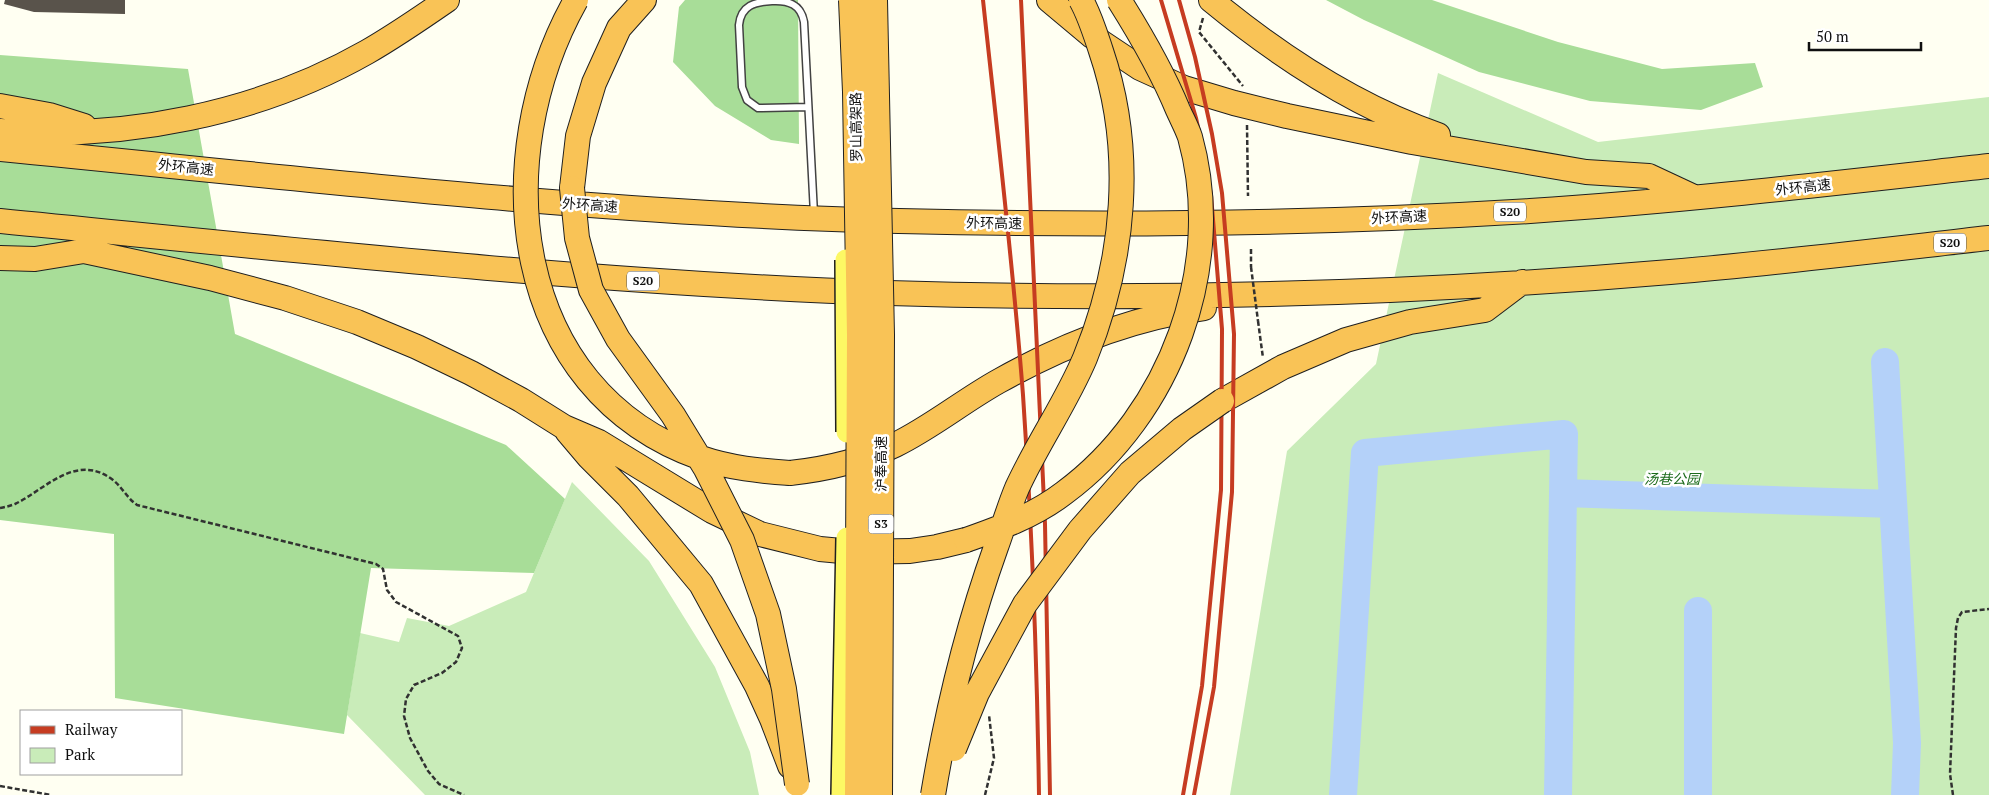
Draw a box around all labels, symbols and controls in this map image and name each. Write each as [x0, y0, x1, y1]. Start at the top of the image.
scale bar [1809, 20, 1922, 52]
text: 50 m [1816, 26, 1849, 46]
street label: 罗山高架路 [845, 92, 866, 162]
street label: 外环高速 [157, 154, 215, 179]
street label: 外环高速 [1774, 174, 1832, 199]
street label: 外环高速 [561, 193, 619, 216]
road number: S20 [1494, 202, 1526, 222]
street label: 外环高速 [1371, 206, 1427, 227]
street label: 外环高速 [966, 213, 1022, 232]
road number: S20 [1934, 234, 1966, 252]
road number: S20 [627, 272, 659, 290]
street label: 沪奉高速 [871, 436, 890, 492]
park label: 汤巷公园 [1644, 469, 1702, 488]
road number: S3 [868, 514, 894, 534]
legend [20, 710, 182, 775]
text: Railway [65, 719, 118, 739]
text: Park [65, 744, 95, 764]

